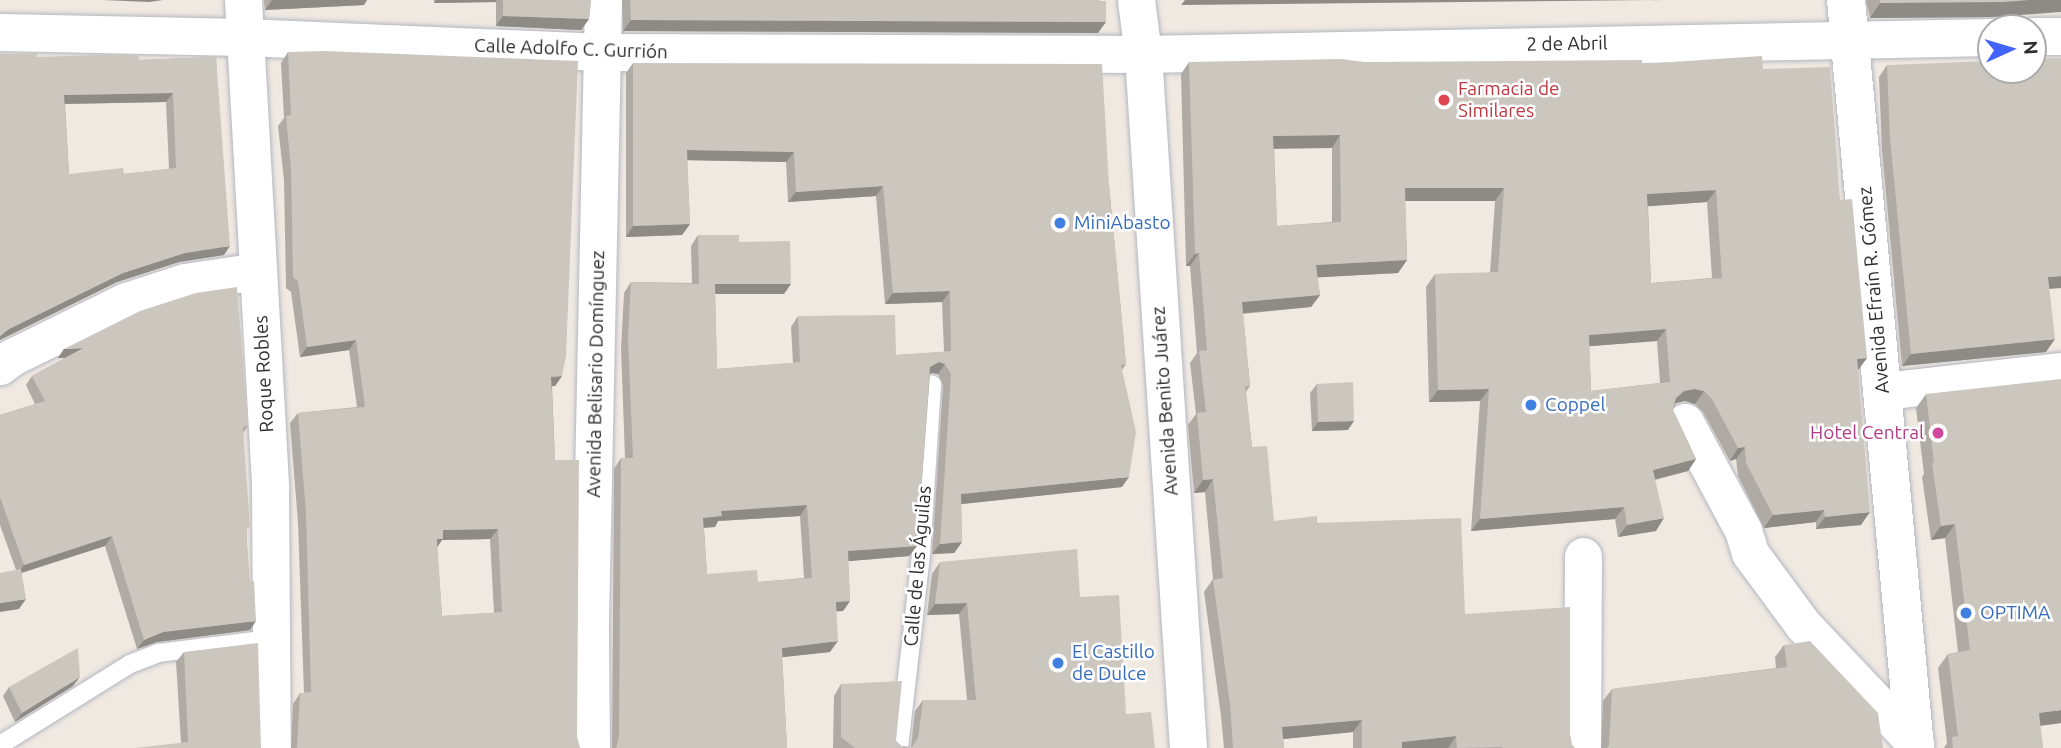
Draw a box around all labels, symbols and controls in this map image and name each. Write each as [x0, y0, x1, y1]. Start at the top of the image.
north arrow [1977, 14, 2047, 84]
street label: 2 de Abril [1526, 32, 1608, 56]
street label: Calle Adolfo C. Gurrión [474, 34, 668, 64]
text: N [2019, 40, 2042, 56]
place label: Farmacia de Similares [1458, 78, 1560, 122]
marker: Farmacia de Similares [1436, 92, 1452, 108]
street label: Avenida Efraín R. Gómez [1854, 186, 1894, 394]
place label: MiniAbasto [1074, 212, 1171, 234]
marker: MiniAbasto [1052, 215, 1068, 231]
street label: Avenida Belisario Domínguez [582, 250, 610, 498]
street label: Avenida Benito Juárez [1147, 306, 1183, 496]
street label: Roque Robles [250, 315, 278, 433]
place label: Coppel [1545, 394, 1605, 416]
marker: Coppel [1523, 397, 1539, 413]
place label: Hotel Central [1810, 422, 1924, 444]
marker: Hotel Central [1930, 425, 1946, 441]
street label: Calle de las Águilas [900, 485, 936, 647]
place label: OPTIMA [1980, 602, 2050, 624]
marker: OPTIMA [1958, 605, 1974, 621]
place label: El Castillo de Dulce [1072, 641, 1155, 685]
marker: El Castillo de Dulce [1050, 655, 1066, 671]

